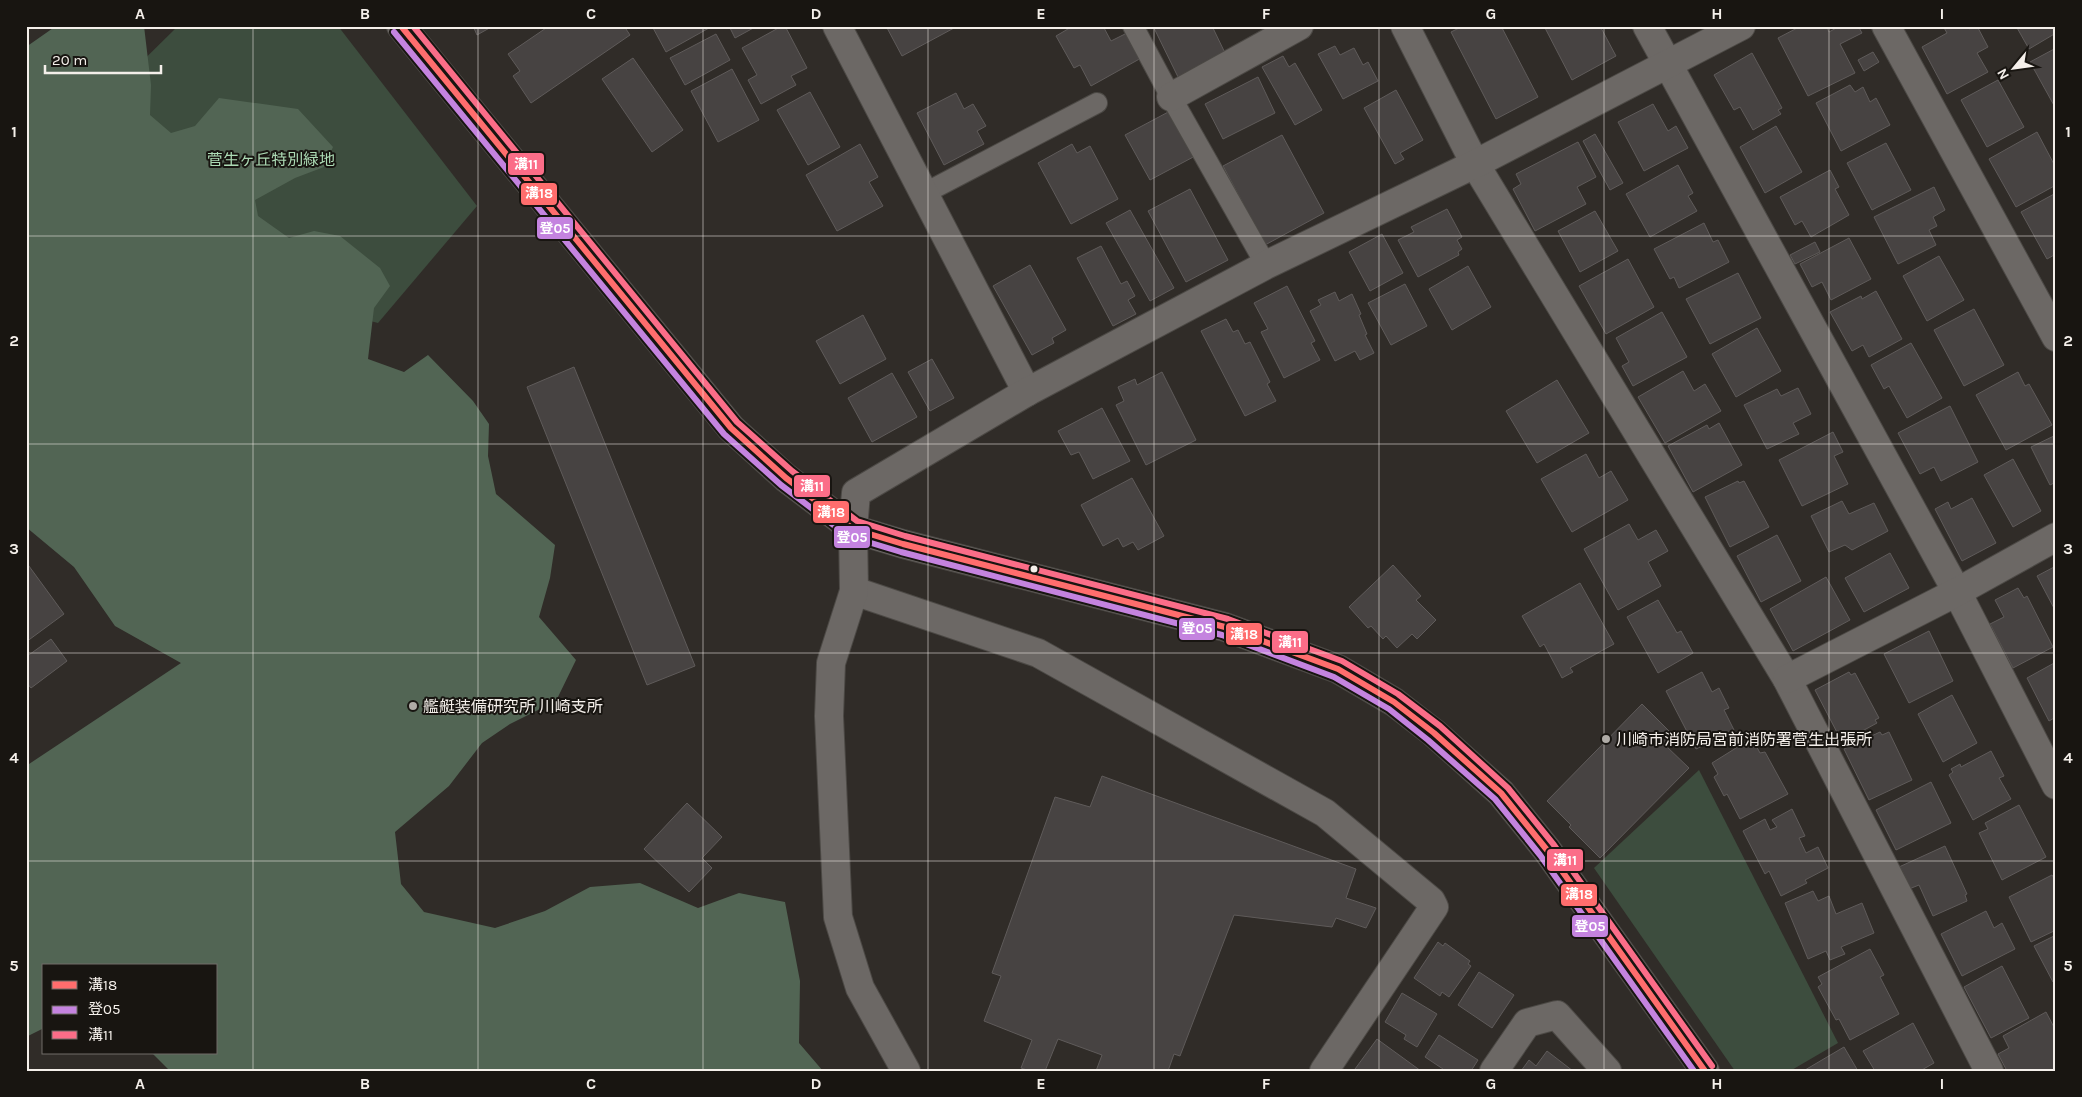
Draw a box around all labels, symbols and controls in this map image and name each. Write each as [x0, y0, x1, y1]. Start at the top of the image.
text: A [135, 4, 145, 23]
text: B [360, 4, 370, 23]
text: C [586, 4, 596, 23]
text: D [811, 4, 822, 23]
text: E [1036, 4, 1046, 23]
text: F [1262, 4, 1271, 23]
text: G [1486, 4, 1496, 23]
text: H [1711, 4, 1723, 23]
text: I [1940, 4, 1944, 23]
scale bar [45, 42, 161, 74]
north arrow [1990, 42, 2040, 92]
text: 20 m [52, 51, 87, 69]
text: N [1993, 66, 2013, 83]
text: 1 [11, 122, 17, 141]
text: 1 [2065, 122, 2071, 141]
park label: 菅生ヶ丘特別緑地 [207, 150, 335, 169]
line badge: 溝11 [507, 152, 545, 176]
text: 溝11 [514, 156, 538, 173]
line badge: 溝18 [520, 182, 558, 206]
text: 溝18 [525, 185, 553, 202]
line badge: 登05 [536, 216, 574, 240]
text: 登05 [539, 220, 571, 237]
text: 2 [9, 331, 19, 350]
text: 2 [2063, 331, 2073, 350]
line badge: 溝11 [793, 474, 831, 498]
text: 溝11 [800, 478, 824, 495]
line badge: 溝18 [812, 500, 850, 524]
text: 溝18 [817, 504, 845, 521]
line badge: 登05 [833, 525, 871, 549]
text: 登05 [836, 529, 868, 546]
text: 3 [9, 539, 19, 558]
text: 3 [2063, 539, 2073, 558]
unlabelled marker [1029, 564, 1039, 574]
line badge: 登05 [1178, 617, 1216, 641]
text: 登05 [1181, 620, 1213, 637]
line badge: 溝18 [1225, 622, 1263, 646]
text: 溝18 [1230, 626, 1258, 643]
line badge: 溝11 [1271, 630, 1309, 654]
text: 溝11 [1278, 634, 1302, 651]
place label: 艦艇装備研究所 川崎支所 [423, 697, 603, 716]
marker: 艦艇装備研究所 川崎支所 [407, 700, 419, 712]
place label: 川崎市消防局宮前消防署菅生出張所 [1616, 730, 1872, 749]
marker: 川崎市消防局宮前消防署菅生出張所 [1600, 733, 1612, 745]
text: 4 [9, 748, 19, 767]
text: 4 [2063, 748, 2073, 767]
line badge: 溝11 [1546, 848, 1584, 872]
text: 溝11 [1553, 852, 1577, 869]
line badge: 溝18 [1560, 883, 1598, 907]
text: 溝18 [1565, 886, 1593, 903]
line badge: 登05 [1571, 914, 1609, 938]
text: 登05 [1574, 918, 1606, 935]
text: 5 [9, 956, 19, 975]
text: 5 [2063, 956, 2073, 975]
legend [42, 964, 218, 1054]
text: 溝18 [88, 976, 117, 994]
text: 登05 [88, 1000, 120, 1018]
text: 溝11 [88, 1026, 113, 1044]
text: A [135, 1074, 145, 1093]
text: B [360, 1074, 370, 1093]
text: C [586, 1074, 596, 1093]
text: D [811, 1074, 822, 1093]
text: E [1036, 1074, 1046, 1093]
text: F [1262, 1074, 1271, 1093]
text: G [1486, 1074, 1496, 1093]
text: H [1711, 1074, 1723, 1093]
text: I [1940, 1074, 1944, 1093]

